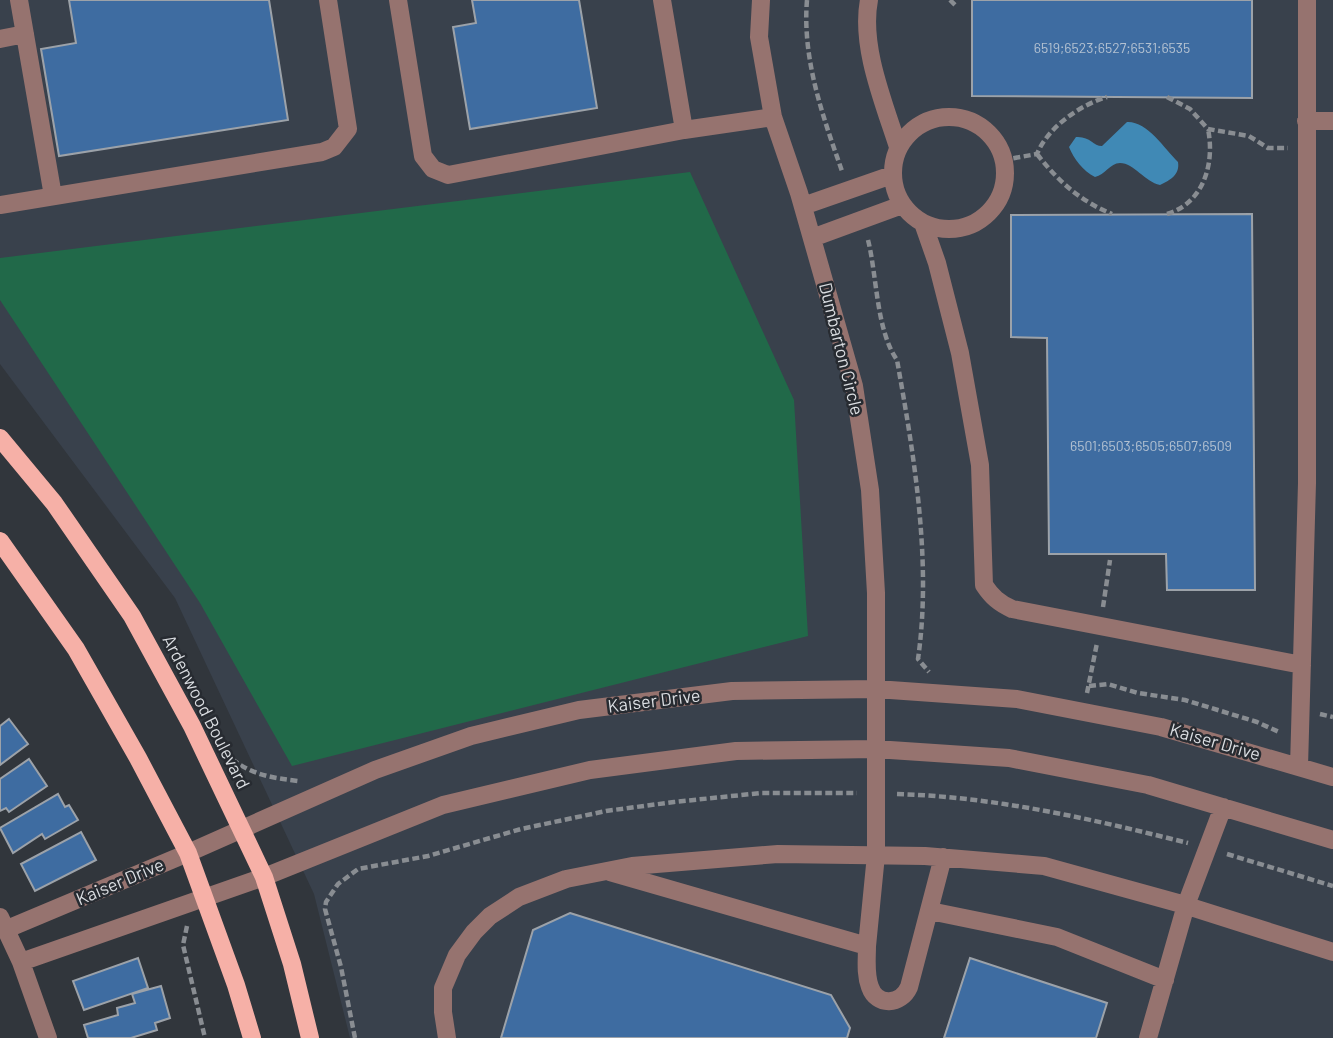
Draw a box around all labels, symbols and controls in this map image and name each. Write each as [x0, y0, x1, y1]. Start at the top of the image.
house number: 6519;6523;6527;6531;6535 [1034, 39, 1190, 56]
street label: Dumbarton Circle [815, 280, 869, 417]
house number: 6501;6503;6505;6507;6509 [1070, 437, 1232, 454]
street label: Ardenwood Boulevard [158, 631, 255, 792]
street label: Kaiser Drive [606, 683, 702, 717]
street label: Kaiser Drive [1167, 718, 1263, 764]
street label: Kaiser Drive [72, 853, 167, 909]

